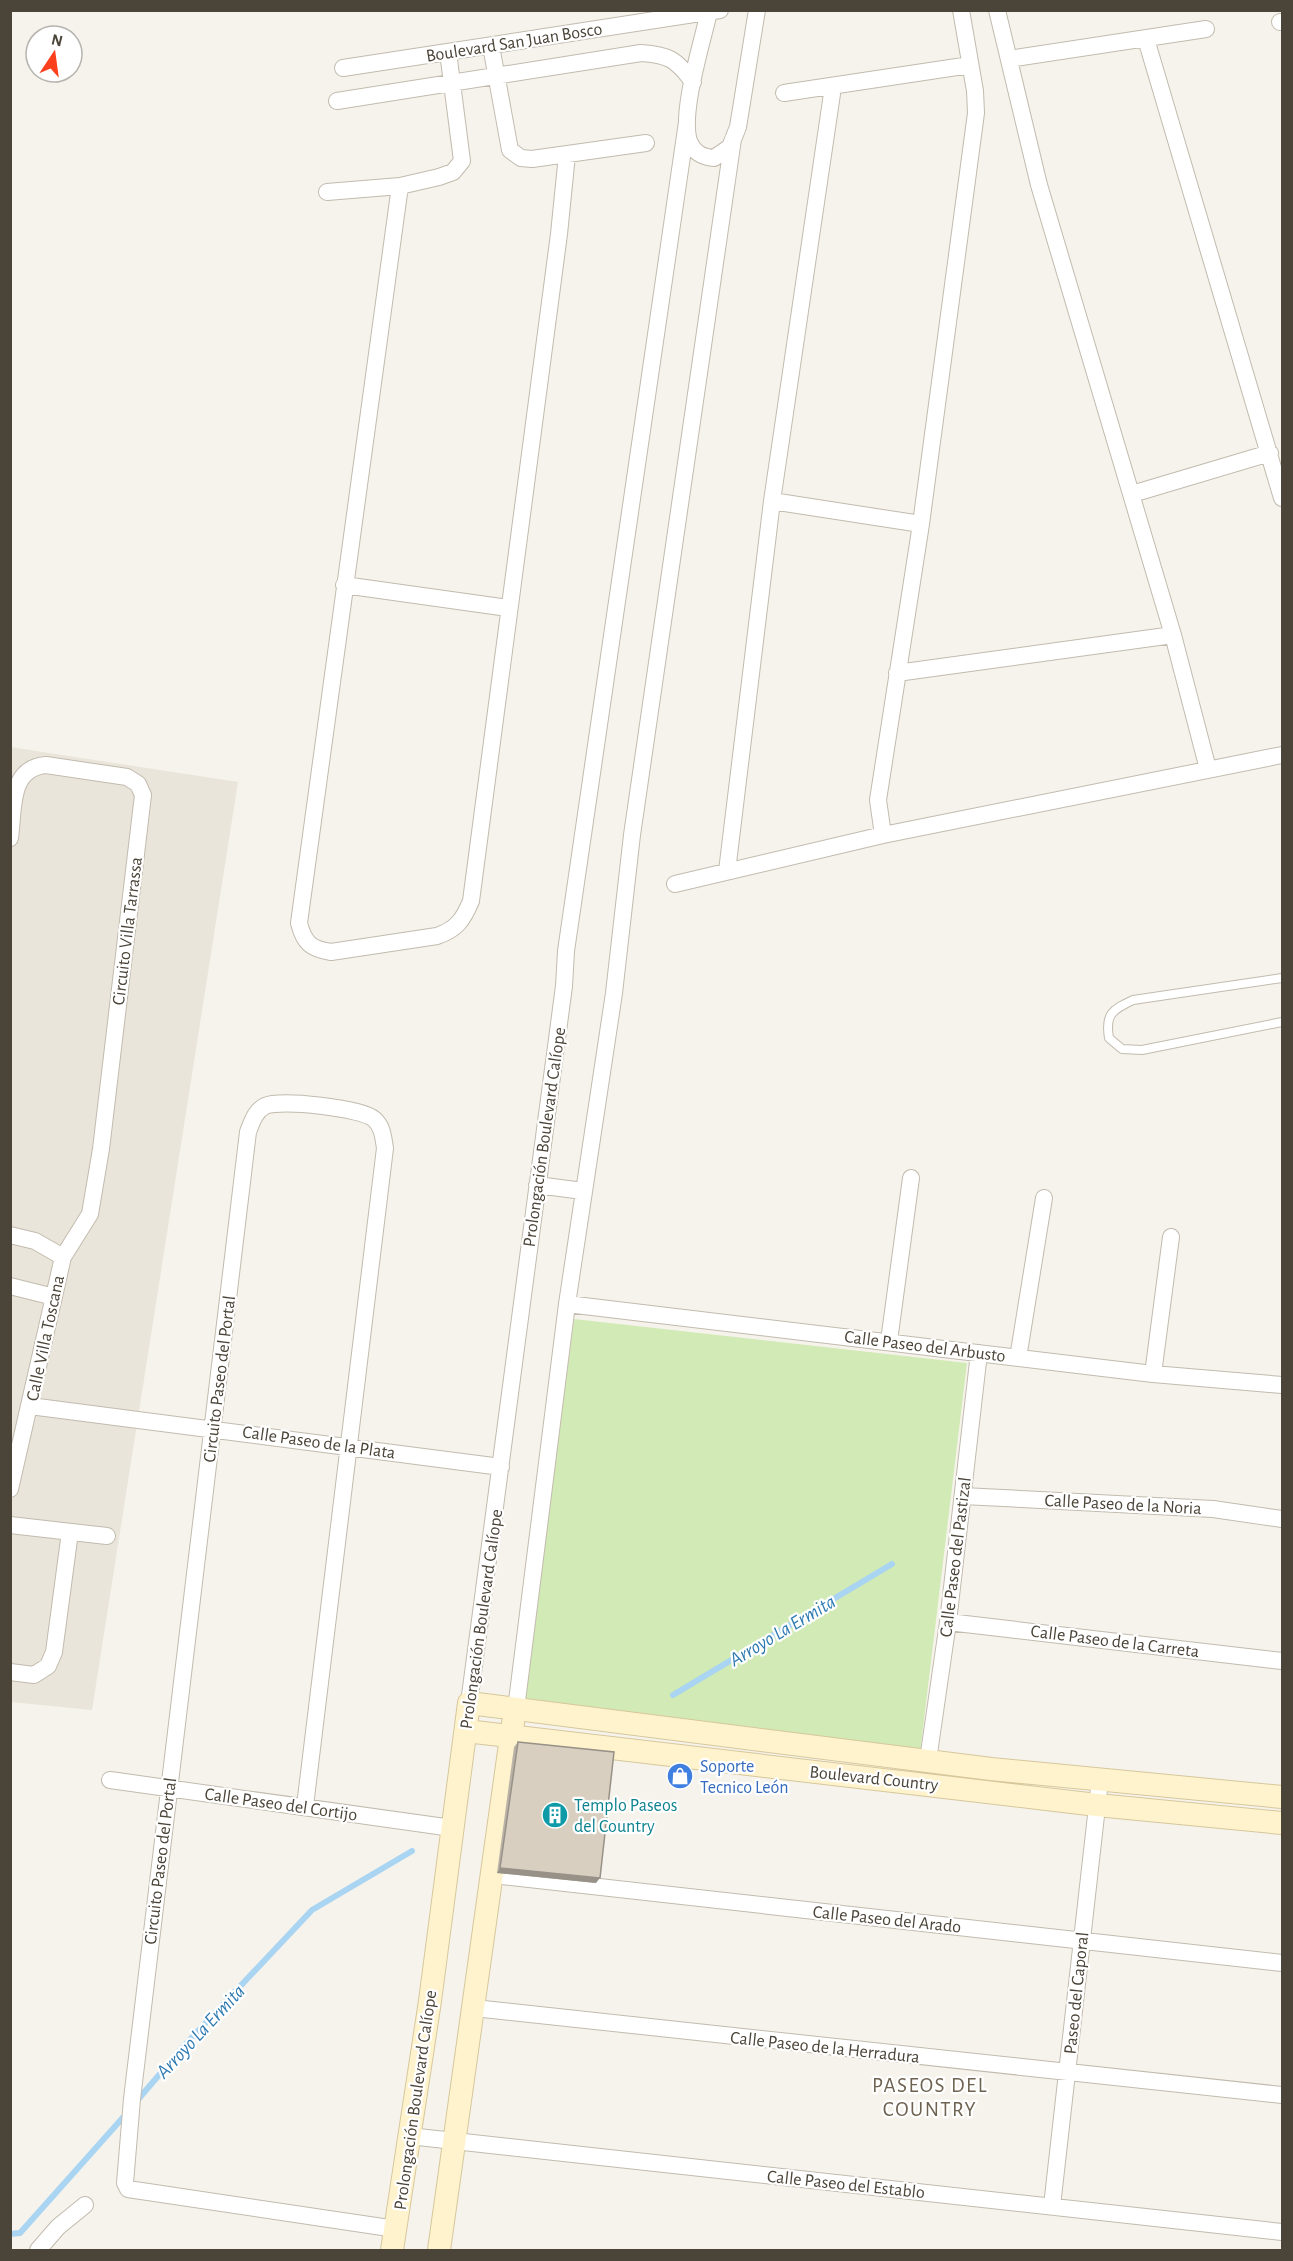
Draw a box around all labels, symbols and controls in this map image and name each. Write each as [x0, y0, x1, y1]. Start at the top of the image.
street label: Boulevard San Juan Bosco [425, 20, 604, 66]
north arrow [24, 24, 84, 84]
text: N [50, 31, 64, 49]
street label: Circuito Villa Tarrassa [110, 856, 146, 1006]
street label: Prolongación Boulevard Calíope [521, 1026, 569, 1248]
street label: Calle Villa Toscana [24, 1274, 68, 1403]
street label: Circuito Paseo del Portal [201, 1295, 239, 1464]
street label: Calle Paseo del Arbusto [843, 1328, 1007, 1366]
street label: Calle Paseo de la Plata [241, 1423, 397, 1463]
street label: Calle Paseo del Pastizal [937, 1476, 975, 1638]
street label: Calle Paseo de la Noria [1044, 1492, 1202, 1518]
street label: Prolongación Boulevard Calíope [458, 1508, 506, 1730]
water label: Arroyo La Ermita [725, 1591, 839, 1671]
street label: Calle Paseo de la Carreta [1030, 1623, 1200, 1661]
place label: Soporte Tecnico León [700, 1758, 789, 1797]
shop icon: Soporte Tecnico León [665, 1761, 695, 1791]
street label: Boulevard Country [809, 1763, 939, 1795]
street label: Circuito Paseo del Portal [142, 1777, 180, 1946]
street label: Calle Paseo del Cortijo [203, 1785, 359, 1825]
place label: Templo Paseos del Country [574, 1797, 677, 1836]
building icon: Templo Paseos del Country [540, 1800, 570, 1830]
street label: Calle Paseo del Arado [812, 1903, 962, 1937]
street label: Paseo del Caporal [1062, 1931, 1092, 2055]
water label: Arroyo La Ermita [152, 1981, 249, 2083]
street label: Prolongación Boulevard Calíope [392, 1989, 440, 2211]
street label: Calle Paseo de la Herradura [729, 2029, 921, 2067]
district label: PASEOS DEL COUNTRY [872, 2075, 988, 2120]
street label: Calle Paseo del Establo [766, 2168, 926, 2202]

